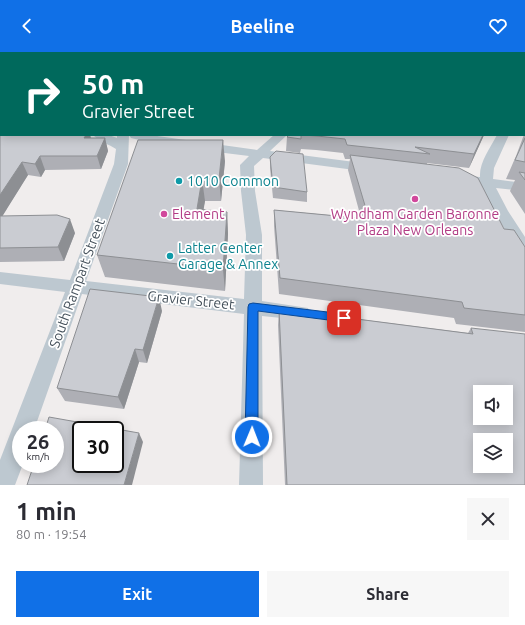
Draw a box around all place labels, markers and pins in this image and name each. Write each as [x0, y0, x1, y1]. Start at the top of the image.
place label: 1010 Common [187, 173, 279, 189]
marker: 1010 Common [174, 176, 184, 186]
marker: Wyndham Garden Baronne Plaza New Orleans [410, 194, 420, 204]
place label: Element [172, 206, 225, 222]
place label: Wyndham Garden Baronne Plaza New Orleans [331, 206, 499, 238]
marker: Element [159, 209, 169, 219]
place label: Latter Center Garage & Annex [178, 240, 278, 272]
marker: Latter Center Garage & Annex [165, 251, 175, 261]
pin [327, 301, 361, 335]

